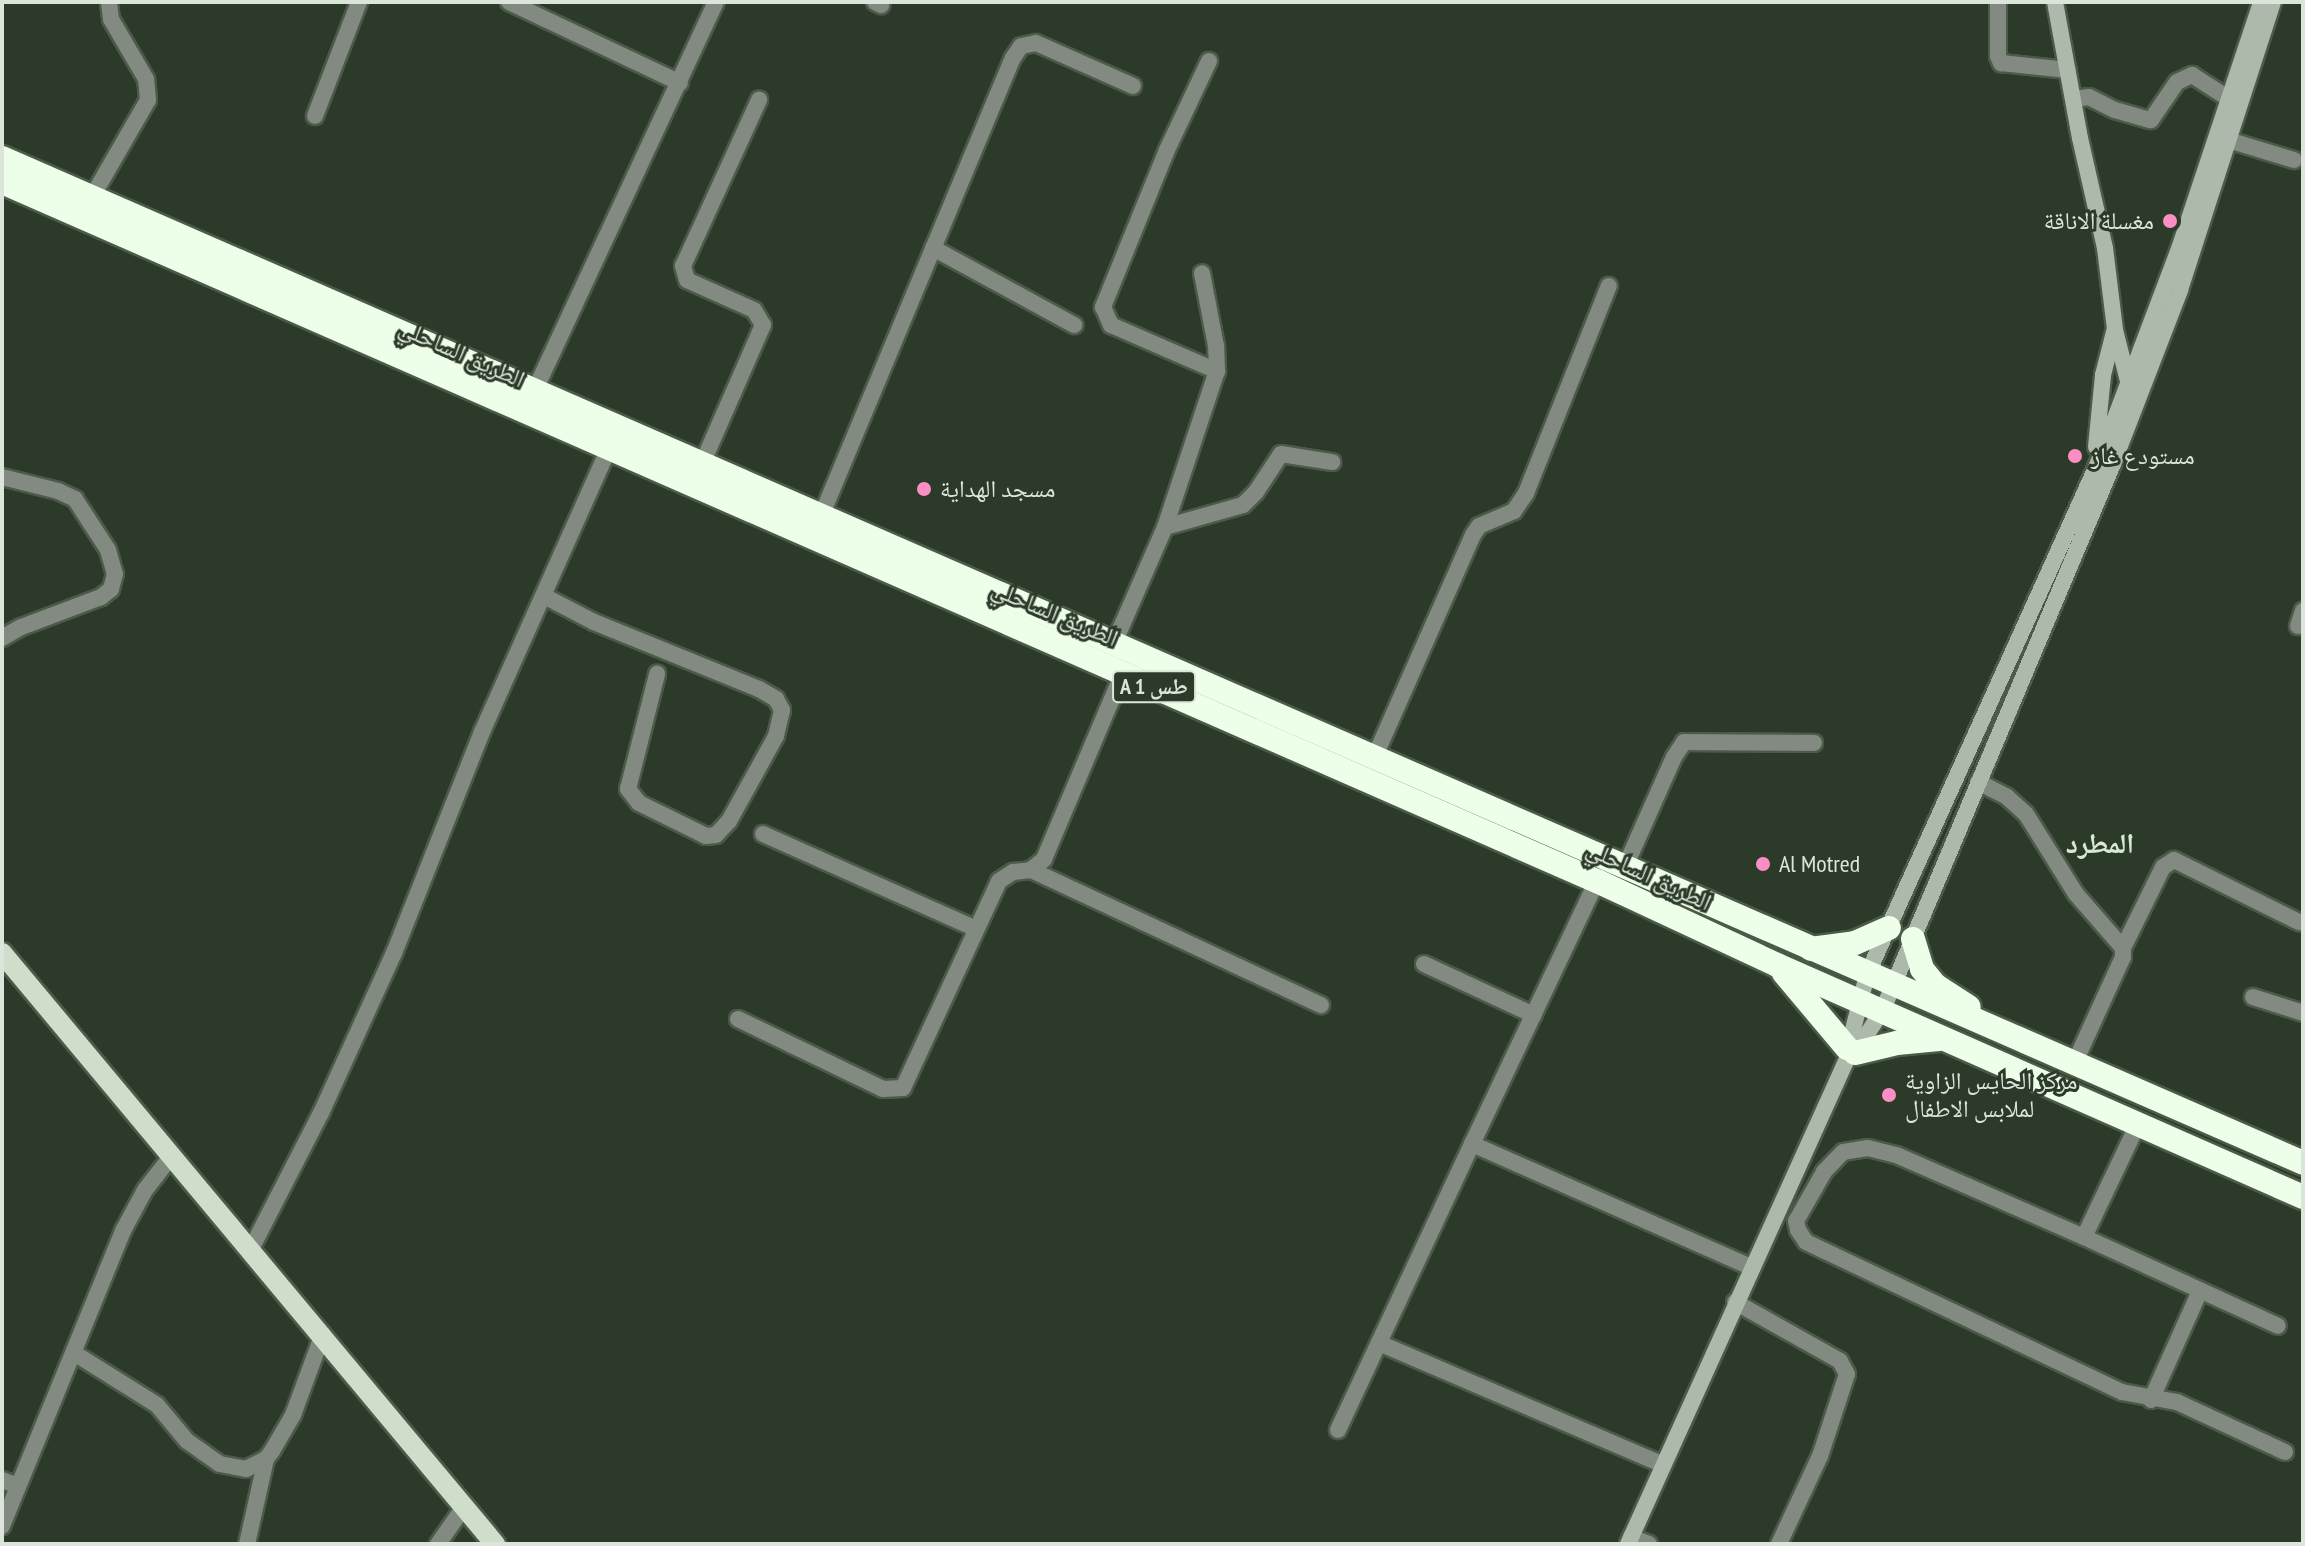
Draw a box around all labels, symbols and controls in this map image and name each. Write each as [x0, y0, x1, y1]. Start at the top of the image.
place label: مغسلة الاناقة [2044, 207, 2154, 235]
marker: مغسلة الاناقة [2161, 212, 2179, 230]
street label: الطريق الساحلي [395, 312, 529, 394]
place label: مستودع غاز [2091, 442, 2195, 470]
marker: مستودع غاز [2066, 447, 2084, 465]
place label: مسجد الهداية [940, 475, 1055, 503]
marker: مسجد الهداية [915, 480, 933, 498]
street label: الطريق الساحلي [987, 573, 1123, 653]
road number: A 1 طس [1110, 669, 1198, 705]
district label: المطرد [2066, 826, 2134, 860]
street label: الطريق الساحلي [1582, 833, 1716, 917]
place label: Al Motred [1779, 850, 1860, 878]
marker: Al Motred [1754, 855, 1772, 873]
place label: مركز الحايس الزاوية لملابس الاطفال [1905, 1067, 2077, 1123]
marker: مركز الحايس الزاوية لملابس الاطفال [1880, 1086, 1898, 1104]

